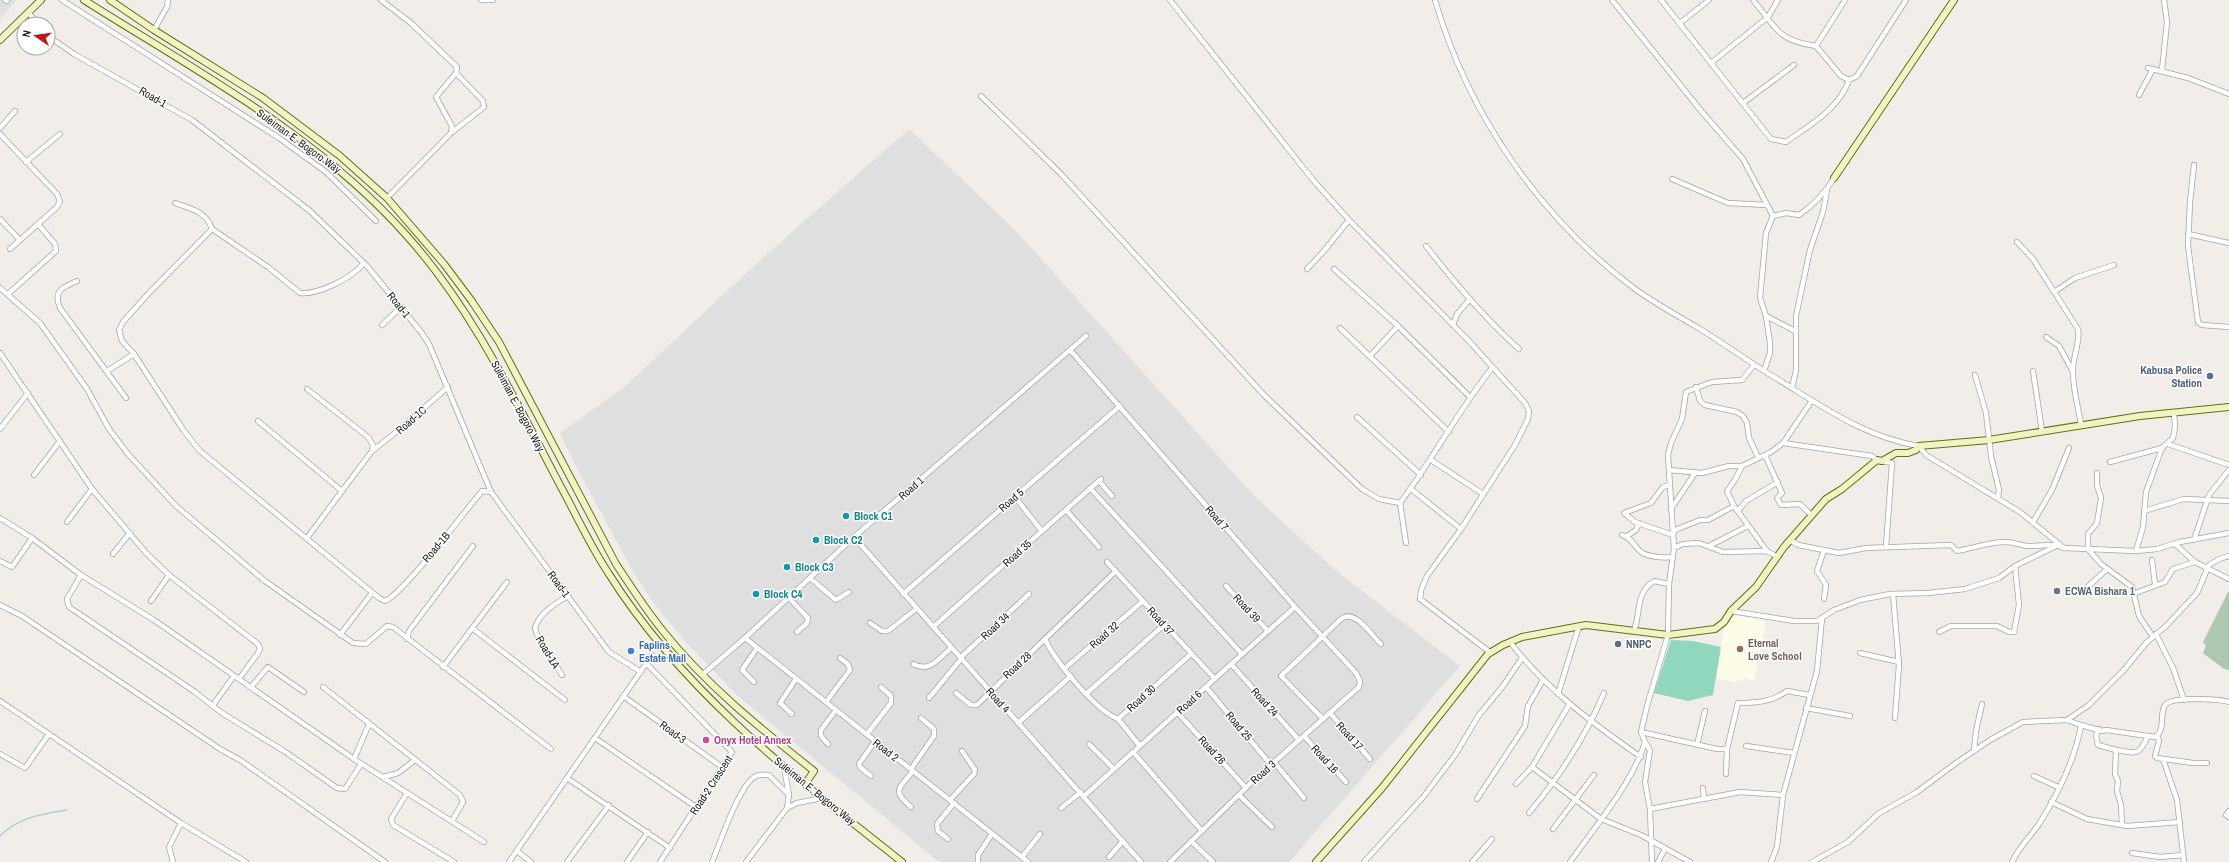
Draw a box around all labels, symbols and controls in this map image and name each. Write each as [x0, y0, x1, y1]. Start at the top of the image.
north arrow [16, 16, 56, 56]
text: N [19, 29, 34, 38]
street label: Road-1 [137, 84, 169, 110]
street label: Suleiman E. Bogoro Way [254, 106, 344, 177]
street label: Road-1 [384, 289, 414, 321]
street label: Suleiman E. Bogoro Way [488, 358, 548, 454]
place label: Kabusa Police Station [2140, 363, 2202, 390]
marker: Kabusa Police Station [2205, 371, 2215, 381]
street label: Road-1C [393, 403, 430, 437]
street label: Road 1 [895, 473, 927, 503]
street label: Road 5 [995, 485, 1027, 515]
street label: Road 7 [1202, 502, 1232, 534]
place label: Block C1 [854, 509, 893, 523]
marker: Block C1 [841, 511, 851, 521]
street label: Road-1B [419, 529, 453, 565]
place label: Block C2 [824, 533, 863, 547]
marker: Block C2 [811, 535, 821, 545]
street label: Road 35 [1000, 536, 1034, 570]
place label: Block C3 [795, 560, 834, 574]
marker: Block C3 [782, 562, 792, 572]
street label: Road-1 [545, 568, 573, 600]
place label: ECWA Bishara 1 [2065, 584, 2135, 598]
marker: ECWA Bishara 1 [2052, 586, 2062, 596]
place label: Block C4 [764, 587, 803, 601]
marker: Block C4 [751, 589, 761, 599]
street label: Road 39 [1230, 591, 1264, 625]
street label: Road 37 [1144, 604, 1178, 638]
street label: Road 34 [978, 609, 1012, 643]
street label: Road 32 [1087, 619, 1121, 651]
street label: Road-1A [533, 633, 564, 672]
place label: Eternal Love School [1748, 636, 1802, 663]
place label: NNPC [1626, 637, 1652, 651]
place label: Faplins Estate Mall [639, 638, 686, 665]
marker: NNPC [1613, 639, 1623, 649]
marker: Eternal Love School [1735, 644, 1745, 654]
marker: Faplins Estate Mall [626, 646, 636, 656]
street label: Road 28 [1000, 648, 1034, 682]
street label: Road 30 [1124, 681, 1158, 715]
street label: Road 4 [983, 685, 1013, 715]
street label: Road 24 [1248, 685, 1282, 719]
street label: Road 6 [1174, 687, 1204, 717]
street label: Road 25 [1223, 708, 1255, 744]
street label: Road-3 [657, 718, 689, 746]
street label: Road 17 [1333, 719, 1367, 753]
place label: Onyx Hotel Annex [714, 733, 791, 747]
street label: Road 26 [1195, 733, 1229, 767]
marker: Onyx Hotel Annex [701, 735, 711, 745]
street label: Road 2 [870, 736, 902, 764]
street label: Road 16 [1308, 742, 1342, 776]
street label: Road-2 Crescent [687, 752, 736, 817]
street label: Suleiman E. Bogoro Way [771, 754, 859, 829]
street label: Road 3 [1248, 757, 1278, 787]

